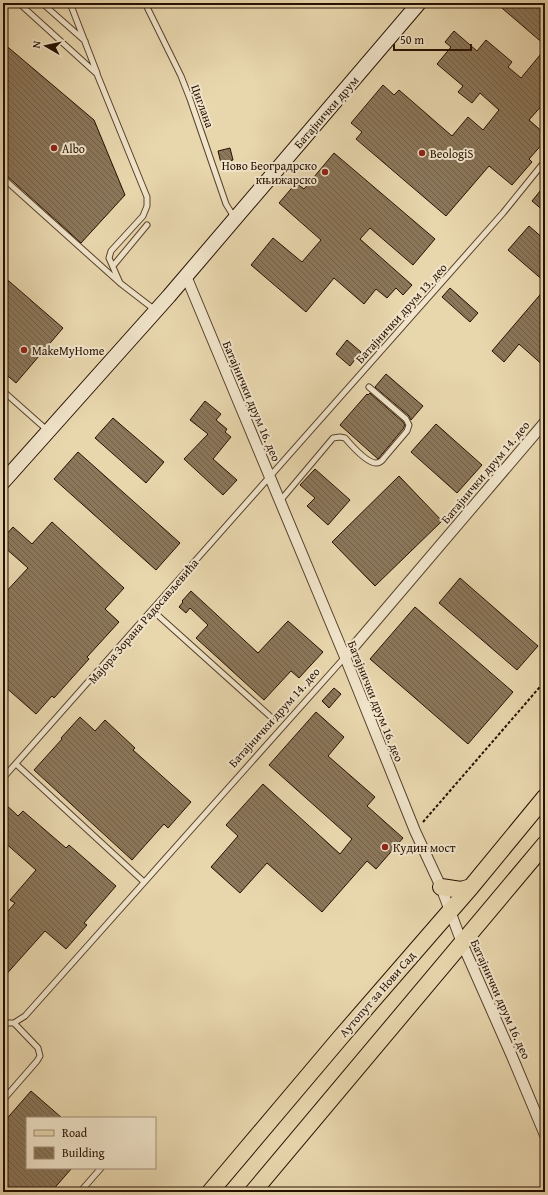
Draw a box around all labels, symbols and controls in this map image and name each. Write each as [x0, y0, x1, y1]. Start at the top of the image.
north arrow [26, 26, 66, 66]
scale bar [394, 26, 471, 52]
text: 50 m [400, 31, 424, 48]
text: N [28, 39, 45, 49]
street label: Батајнички друм [290, 72, 363, 152]
street label: Циглана [187, 82, 219, 130]
place label: Albo [62, 140, 85, 157]
marker: Albo [49, 143, 59, 153]
place label: BeologiS [430, 145, 473, 162]
marker: BeologiS [417, 148, 427, 158]
place label: Ново Београдрско књижарско [222, 157, 317, 188]
marker: Ново Београдрско књижарско [320, 167, 330, 177]
street label: Батајнички друм 13. део [351, 259, 451, 367]
street label: Батајнички друм 16. део [219, 338, 285, 464]
place label: MakeMyHome [32, 342, 105, 359]
marker: MakeMyHome [19, 345, 29, 355]
street label: Батајнички друм 14. део [437, 417, 533, 527]
street label: Мајора Зорана Радосављевића [84, 555, 202, 687]
street label: Батајнички друм 16. део [344, 638, 408, 764]
street label: Батајнички друм 14. део [224, 663, 324, 771]
place label: Кудин мост [393, 839, 456, 856]
marker: Кудин мост [380, 842, 390, 852]
street label: Батајнички друм 16. део [467, 936, 535, 1062]
street label: Аутопут за Нови Сад [335, 947, 419, 1041]
legend [26, 1117, 156, 1169]
text: Road [62, 1124, 88, 1141]
text: Building [62, 1144, 105, 1161]

